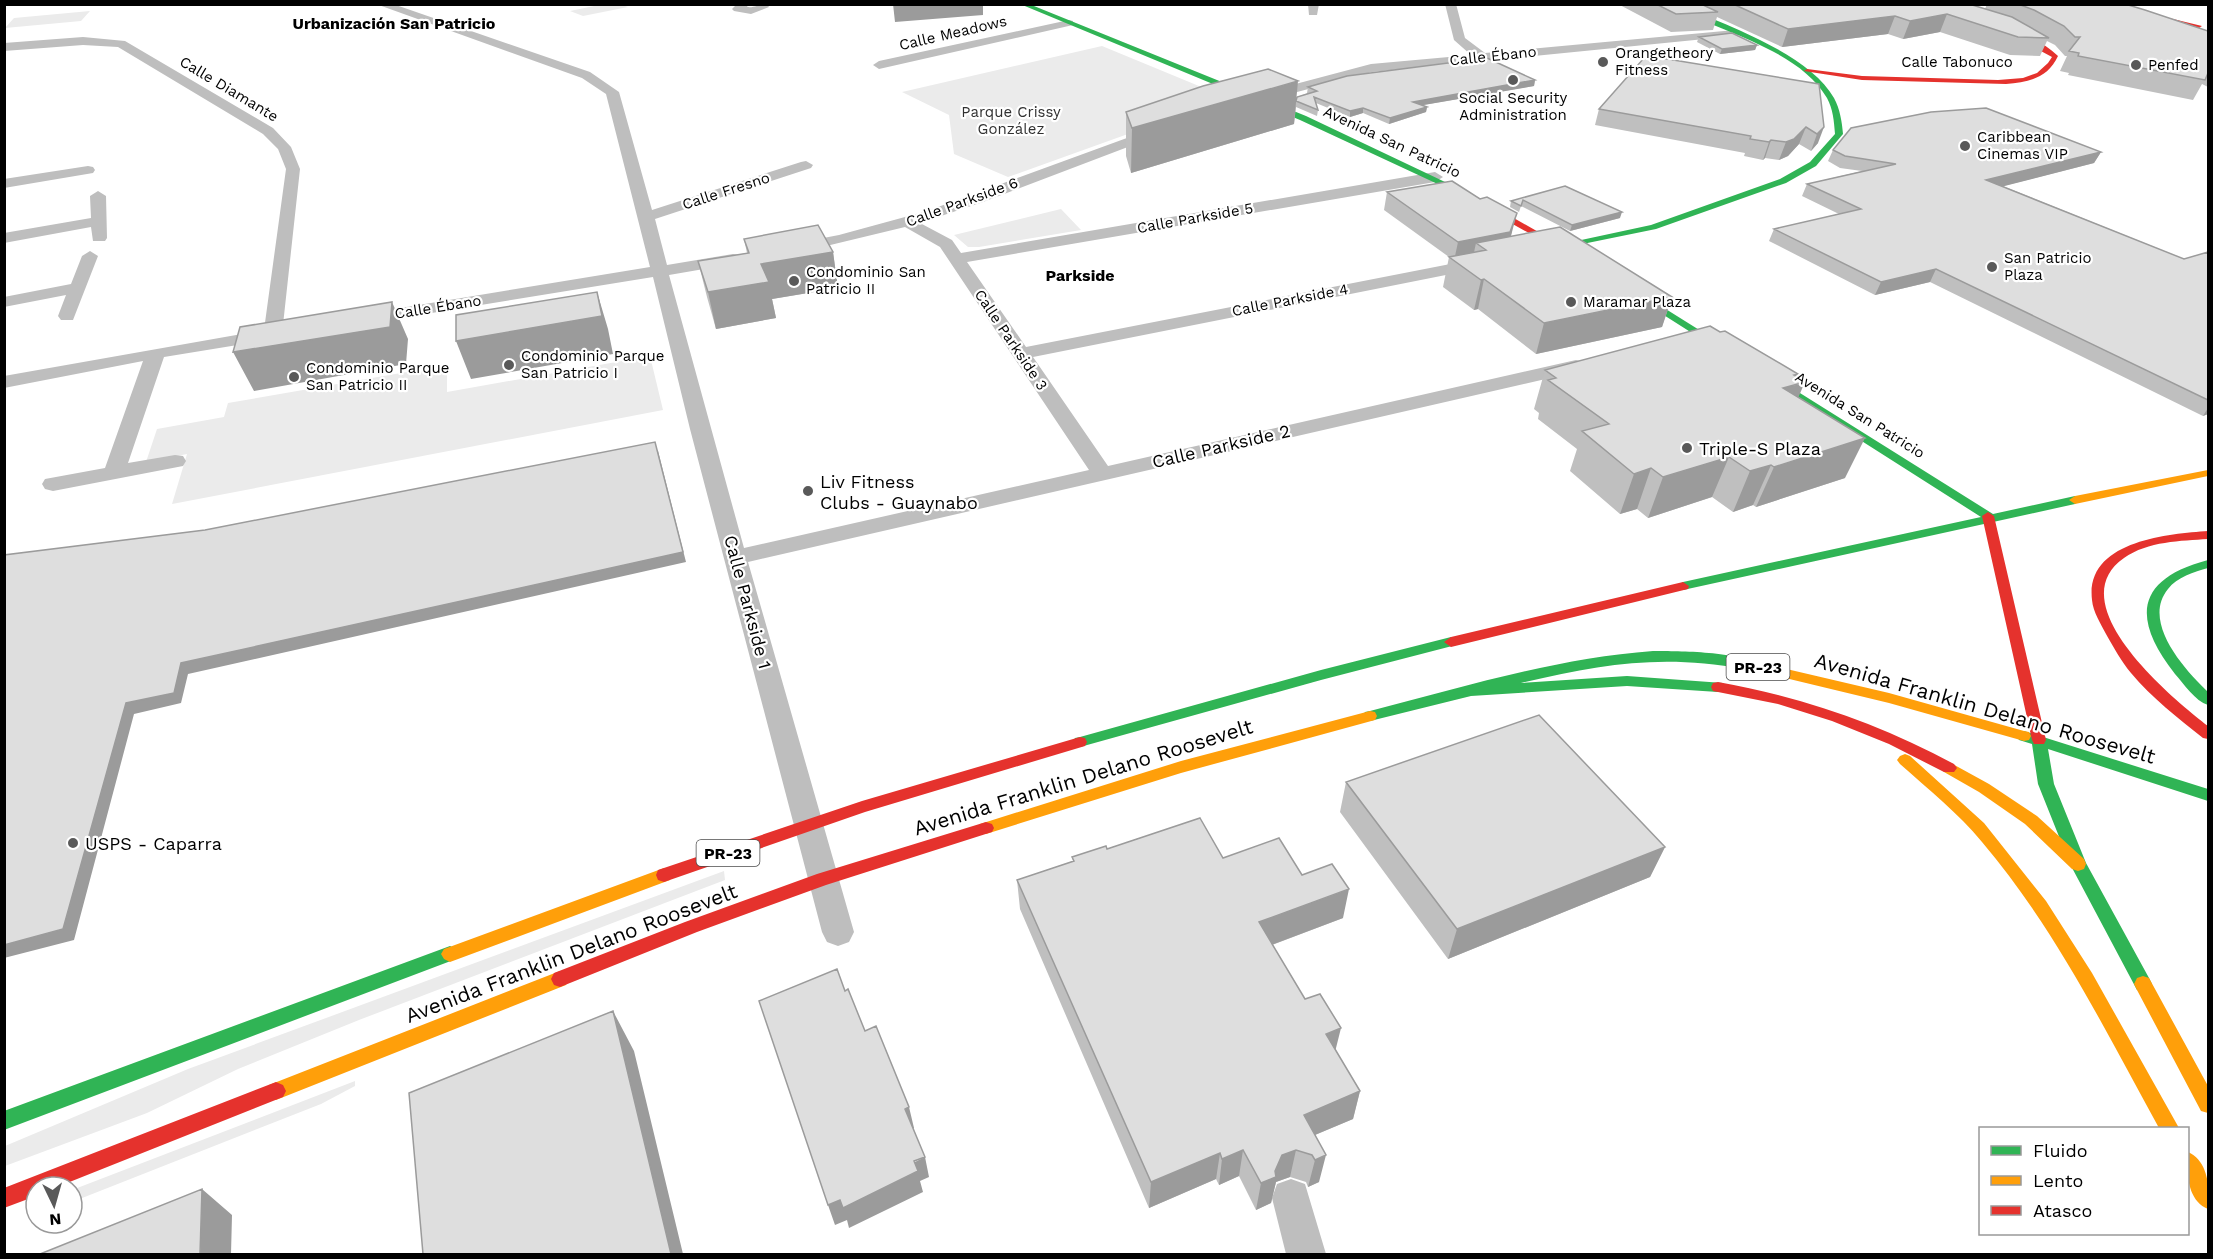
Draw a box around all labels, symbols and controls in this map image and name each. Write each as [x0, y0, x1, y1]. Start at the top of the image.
street label: Calle Meadows [897, 12, 1009, 54]
district label: Urbanización San Patricio [293, 14, 496, 33]
street label: Calle Ébano [1449, 42, 1537, 70]
place label: Orangetheory Fitness [1615, 44, 1714, 79]
street label: Calle Diamante [176, 52, 282, 126]
street label: Calle Tabonuco [1901, 53, 2013, 71]
marker: Orangetheory Fitness [1596, 55, 1610, 69]
place label: Penfed [2148, 56, 2199, 74]
marker: Penfed [2129, 58, 2143, 72]
marker: Social Security Administration [1506, 73, 1520, 87]
place label: Social Security Administration [1459, 89, 1568, 124]
street label: Avenida San Patricio [1321, 102, 1463, 182]
park label: Parque Crissy González [961, 103, 1061, 138]
place label: Caribbean Cinemas VIP [1977, 128, 2068, 163]
marker: Caribbean Cinemas VIP [1958, 139, 1972, 153]
street label: Calle Fresno [680, 168, 772, 214]
street label: Calle Parkside 6 [903, 173, 1021, 231]
street label: Calle Parkside 5 [1136, 199, 1254, 237]
place label: San Patricio Plaza [2004, 249, 2091, 284]
marker: San Patricio Plaza [1985, 260, 1999, 274]
place label: Condominio San Patricio II [806, 263, 926, 298]
district label: Parkside [1045, 266, 1115, 285]
marker: Condominio San Patricio II [787, 274, 801, 288]
street label: Calle Parkside 4 [1230, 280, 1350, 320]
street label: Calle Parkside 3 [971, 286, 1051, 394]
street label: Calle Ébano [393, 291, 483, 323]
place label: Maramar Plaza [1583, 293, 1692, 311]
marker: Maramar Plaza [1564, 295, 1578, 309]
place label: Condominio Parque San Patricio I [521, 347, 665, 382]
marker: Condominio Parque San Patricio I [502, 358, 516, 372]
place label: Condominio Parque San Patricio II [306, 359, 450, 394]
street label: Avenida San Patricio [1792, 368, 1928, 462]
marker: Condominio Parque San Patricio II [287, 370, 301, 384]
street label: Calle Parkside 2 [1150, 420, 1292, 472]
place label: Triple-S Plaza [1699, 438, 1821, 459]
marker: Triple-S Plaza [1680, 441, 1694, 455]
place label: Liv Fitness Clubs - Guaynabo [820, 471, 978, 513]
marker: Liv Fitness Clubs - Guaynabo [801, 484, 815, 498]
street label: Calle Parkside 1 [720, 533, 776, 671]
street label: Avenida Franklin Delano Roosevelt [1812, 647, 2159, 769]
road number: PR-23 [1726, 654, 1790, 680]
street label: Avenida Franklin Delano Roosevelt [910, 713, 1256, 841]
place label: USPS - Caparra [85, 833, 222, 854]
marker: USPS - Caparra [66, 836, 80, 850]
road number: PR-23 [696, 840, 760, 866]
street label: Avenida Franklin Delano Roosevelt [401, 878, 741, 1028]
legend [1979, 1127, 2189, 1235]
text: Fluido [2033, 1140, 2087, 1161]
text: Lento [2033, 1170, 2083, 1191]
north arrow [24, 1175, 84, 1235]
text: Atasco [2033, 1200, 2092, 1221]
text: N [49, 1209, 62, 1229]

